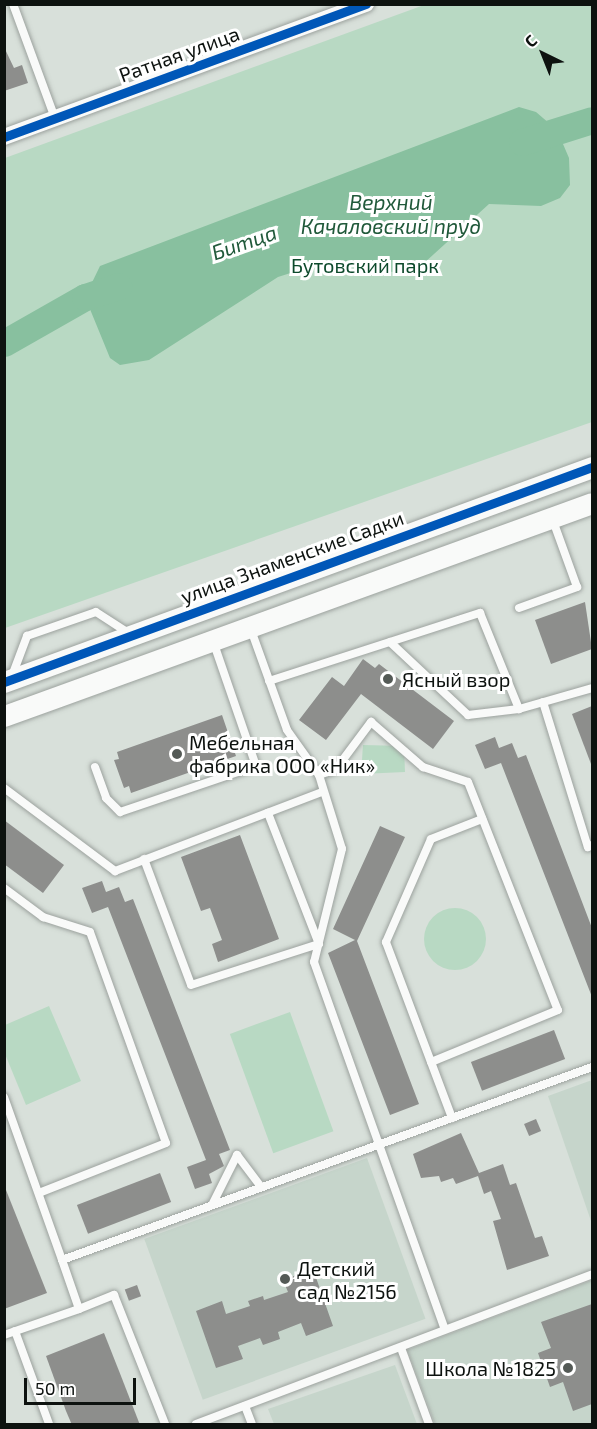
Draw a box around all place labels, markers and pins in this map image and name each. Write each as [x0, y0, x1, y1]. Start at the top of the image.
place label: Ясный взор [402, 667, 510, 691]
marker: Ясный взор [379, 670, 397, 688]
place label: Мебельная фабрика ООО «Ник» [189, 730, 375, 777]
marker: Мебельная фабрика ООО «Ник» [170, 747, 184, 761]
place label: Детский сад №2156 [297, 1256, 397, 1303]
marker: Детский сад №2156 [278, 1272, 292, 1286]
place label: Школа №1825 [425, 1356, 556, 1380]
marker: Школа №1825 [561, 1361, 575, 1375]

